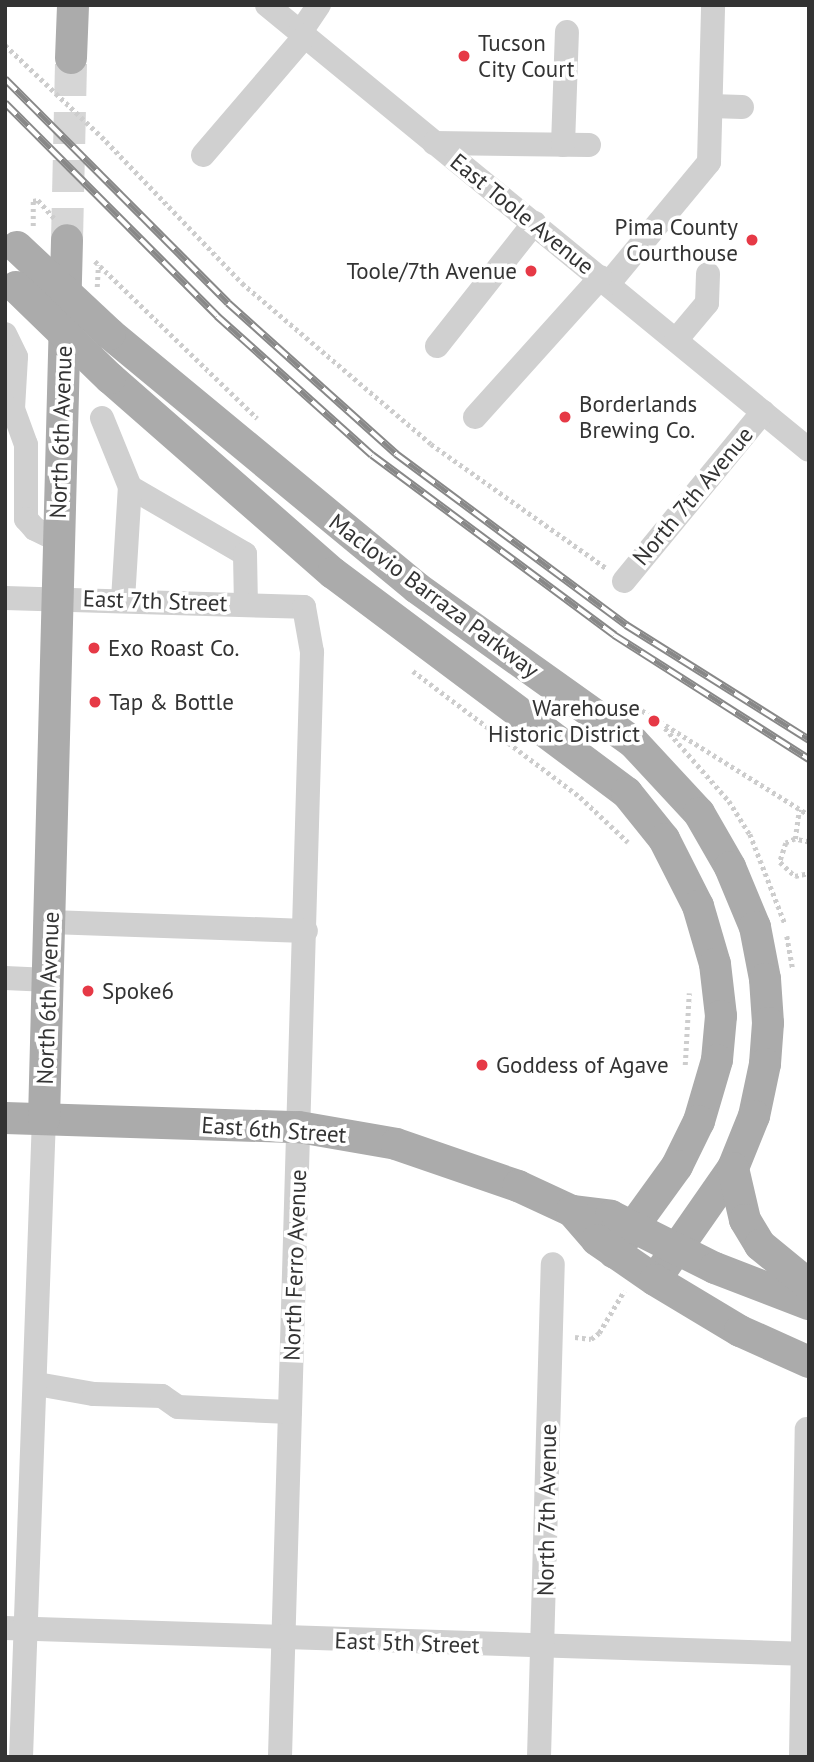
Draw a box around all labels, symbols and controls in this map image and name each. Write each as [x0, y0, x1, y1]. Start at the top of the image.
place label: Tucson City Court [478, 29, 575, 83]
marker: Tucson City Court [456, 48, 472, 64]
street label: East Toole Avenue [444, 147, 600, 281]
place label: Pima County Courthouse [615, 213, 738, 267]
marker: Pima County Courthouse [744, 232, 760, 248]
place label: Toole/7th Avenue [346, 257, 517, 285]
marker: Toole/7th Avenue [523, 263, 539, 279]
street label: North 6th Avenue [44, 345, 78, 519]
place label: Borderlands Brewing Co. [579, 390, 697, 444]
marker: Borderlands Brewing Co. [557, 409, 573, 425]
street label: North 7th Avenue [627, 421, 759, 571]
street label: Maclovio Barraza Parkway [324, 508, 544, 684]
street label: East 7th Street [82, 585, 228, 617]
place label: Exo Roast Co. [108, 634, 239, 662]
marker: Exo Roast Co. [86, 640, 102, 656]
place label: Tap & Bottle [109, 688, 234, 716]
marker: Tap & Bottle [87, 694, 103, 710]
place label: Warehouse Historic District [487, 694, 640, 748]
marker: Warehouse Historic District [646, 713, 662, 729]
street label: North 6th Avenue [31, 911, 65, 1085]
place label: Spoke6 [102, 977, 174, 1005]
marker: Spoke6 [80, 983, 96, 999]
place label: Goddess of Agave [496, 1051, 669, 1079]
marker: Goddess of Agave [474, 1057, 490, 1073]
street label: East 6th Street [201, 1111, 347, 1149]
street label: North Ferro Avenue [278, 1168, 312, 1362]
street label: North 7th Avenue [532, 1423, 562, 1597]
street label: East 5th Street [334, 1627, 480, 1659]

